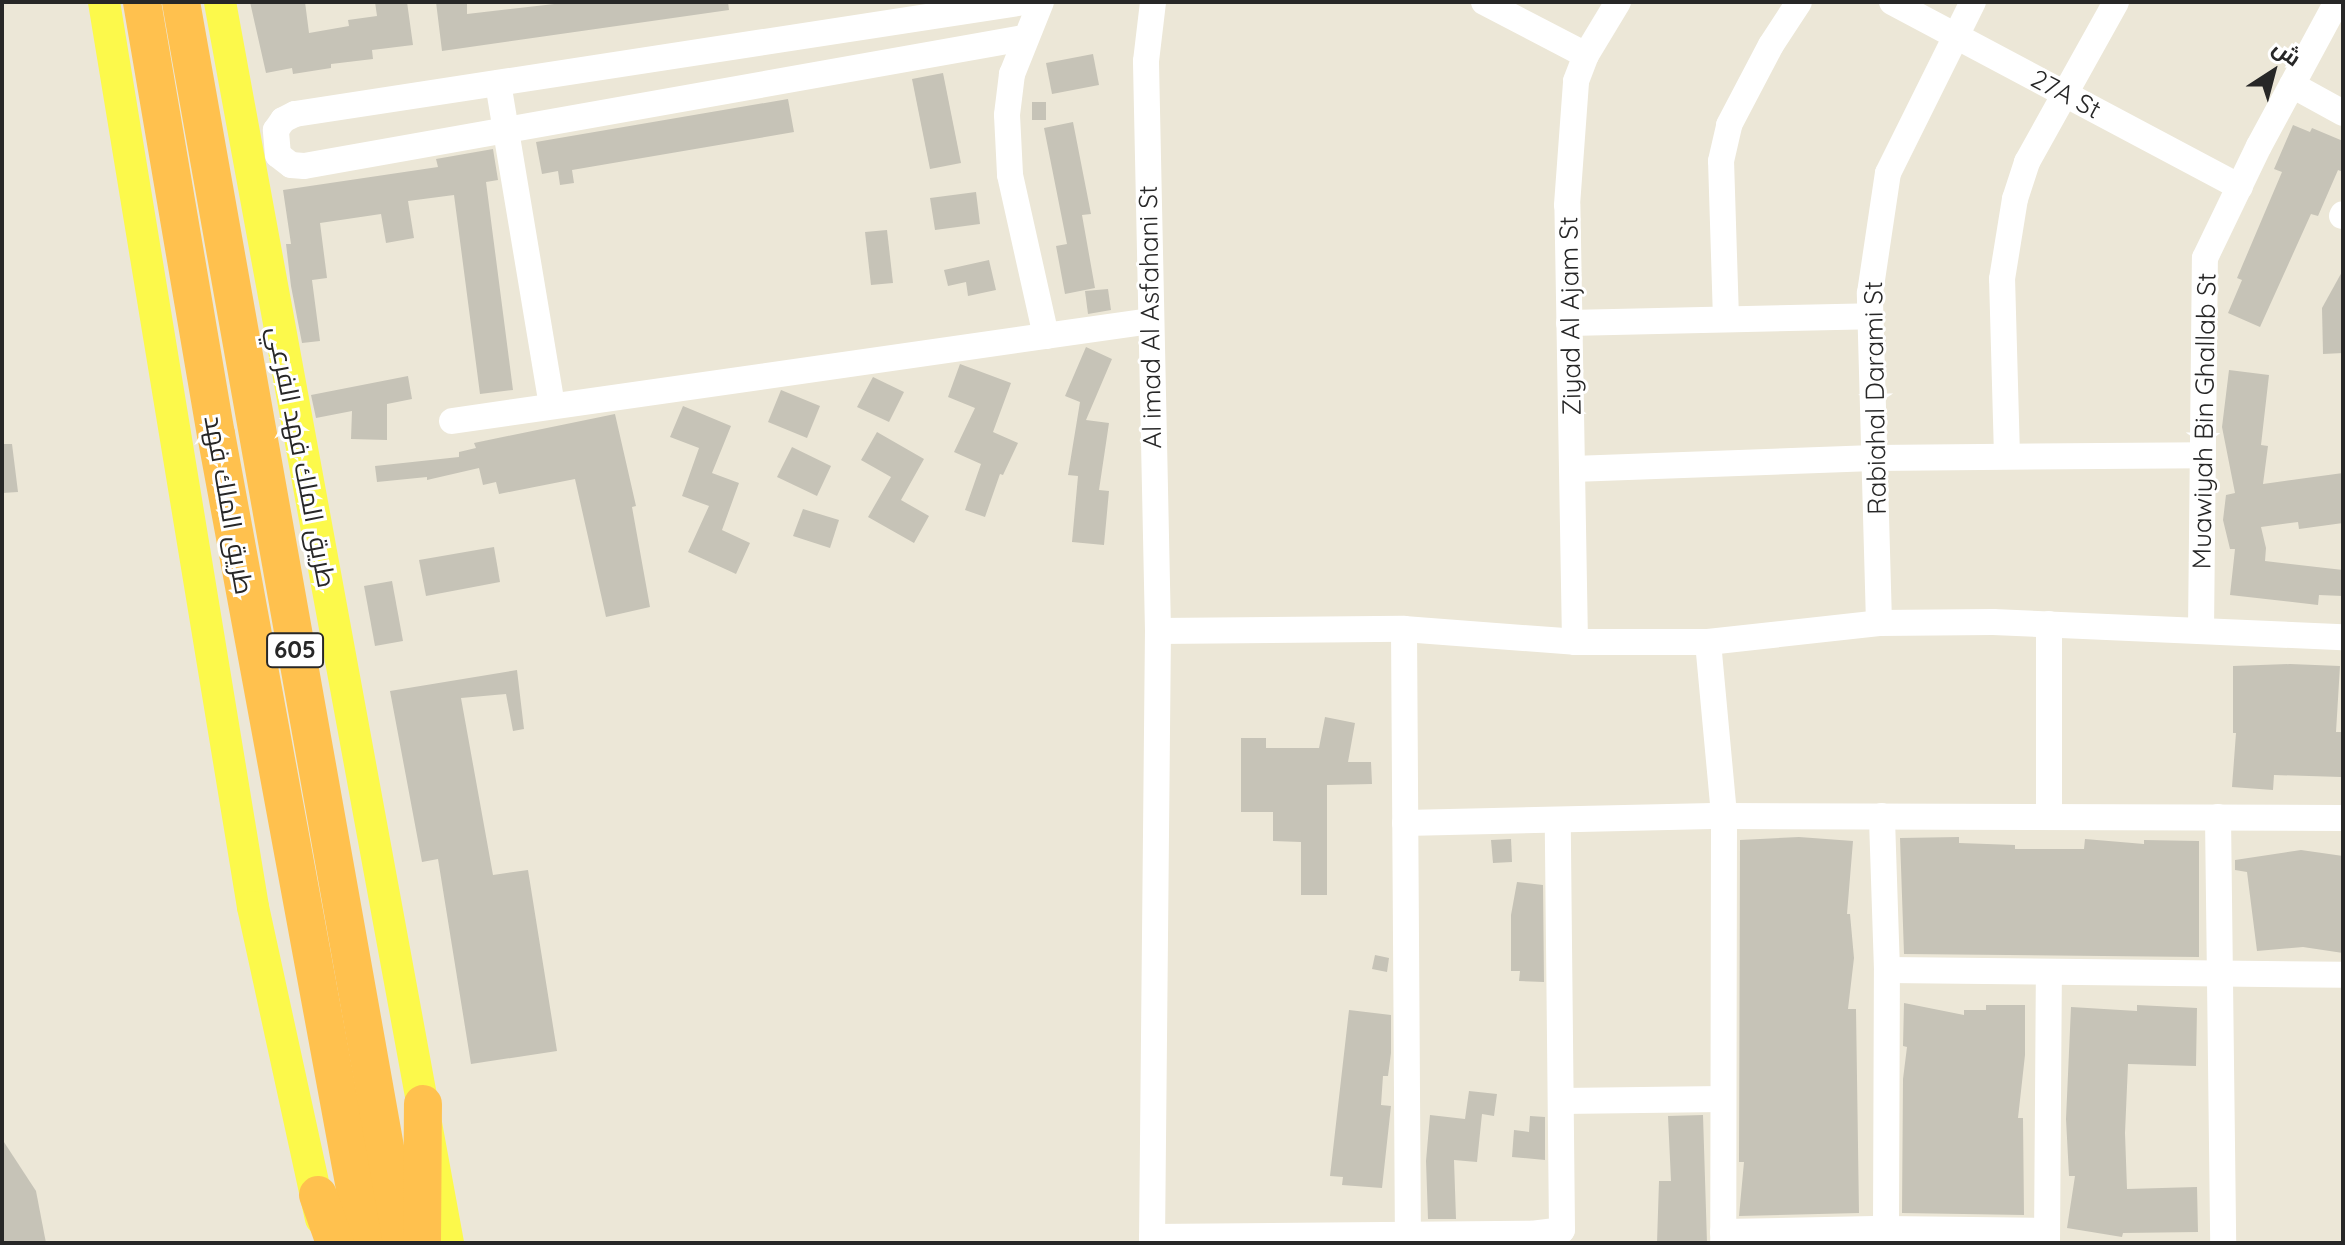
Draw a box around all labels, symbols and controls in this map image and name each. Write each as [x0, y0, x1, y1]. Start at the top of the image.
north arrow [2233, 32, 2313, 112]
text: ش [2267, 33, 2307, 72]
street label: 27A St [2026, 63, 2106, 125]
street label: Al imad Al Asfahani St [1132, 185, 1168, 449]
street label: Ziyad Al Ajam St [1553, 216, 1587, 416]
street label: Muawiyah Bin Ghallab St [2186, 272, 2222, 570]
street label: Rabiahal Darami St [1857, 281, 1893, 515]
street label: طريق الملك فهد الفرعي [261, 324, 343, 590]
street label: طريق الملك فهد [198, 413, 260, 597]
road number: 605 [265, 630, 325, 670]

